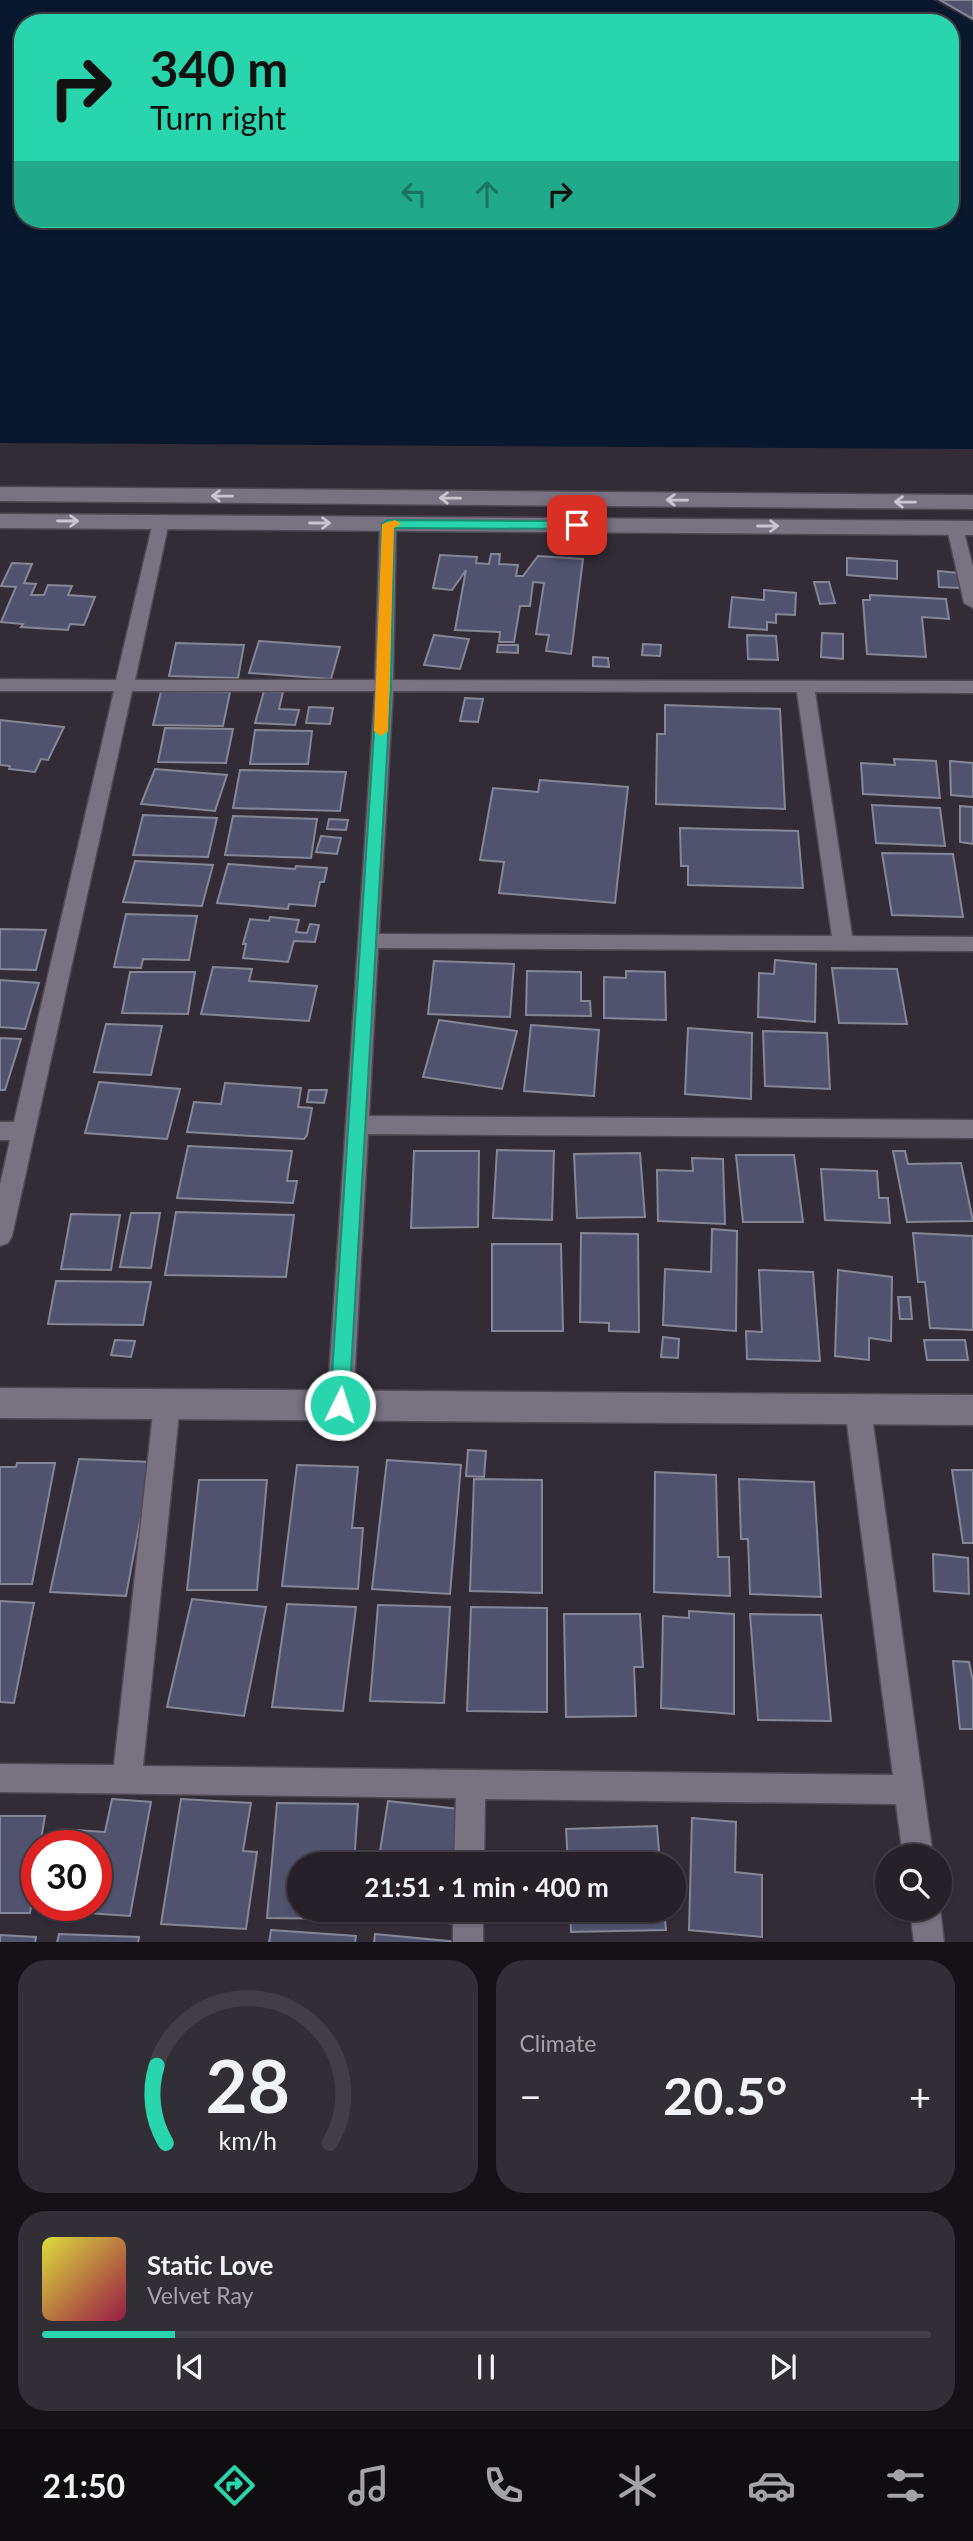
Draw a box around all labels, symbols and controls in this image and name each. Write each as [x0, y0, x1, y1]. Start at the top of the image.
text: 340 m [150, 39, 288, 97]
icon: right [35, 42, 126, 133]
text: Turn right [150, 98, 286, 137]
icon: left [395, 175, 433, 213]
icon: ahead [468, 175, 506, 213]
icon: right [541, 175, 579, 213]
one-way arrow [211, 489, 234, 503]
one-way arrow [439, 491, 462, 505]
one-way arrow [666, 493, 689, 507]
pin [547, 495, 607, 555]
one-way arrow [894, 495, 917, 509]
icon: arrive [558, 506, 596, 544]
one-way arrow [56, 515, 79, 528]
one-way arrow [308, 516, 331, 530]
one-way arrow [756, 520, 779, 533]
position arrow [303, 1368, 377, 1442]
speed limit sign: 30 [21, 1830, 112, 1921]
map controls [875, 1844, 952, 1921]
button: search [875, 1844, 952, 1921]
text: 21:51 · 1 min · 400 m [364, 1871, 609, 1903]
text: Climate [520, 2029, 596, 2057]
text: 28 [206, 2041, 290, 2129]
text: 20.5° [663, 2064, 787, 2126]
text: − [520, 2073, 542, 2119]
text: + [909, 2073, 931, 2119]
text: km/h [218, 2124, 277, 2154]
text: Static Love [147, 2249, 274, 2281]
text: Velvet Ray [147, 2281, 253, 2309]
icon: previous [171, 2348, 209, 2386]
icon: pause [467, 2348, 505, 2386]
icon: next [764, 2348, 802, 2386]
icon: directions [210, 2461, 259, 2510]
icon: music [344, 2461, 393, 2510]
icon: phone [479, 2461, 528, 2510]
icon: climate [613, 2461, 662, 2510]
icon: car [747, 2461, 796, 2510]
icon: filters [881, 2461, 930, 2510]
text: 21:50 [43, 2466, 125, 2505]

